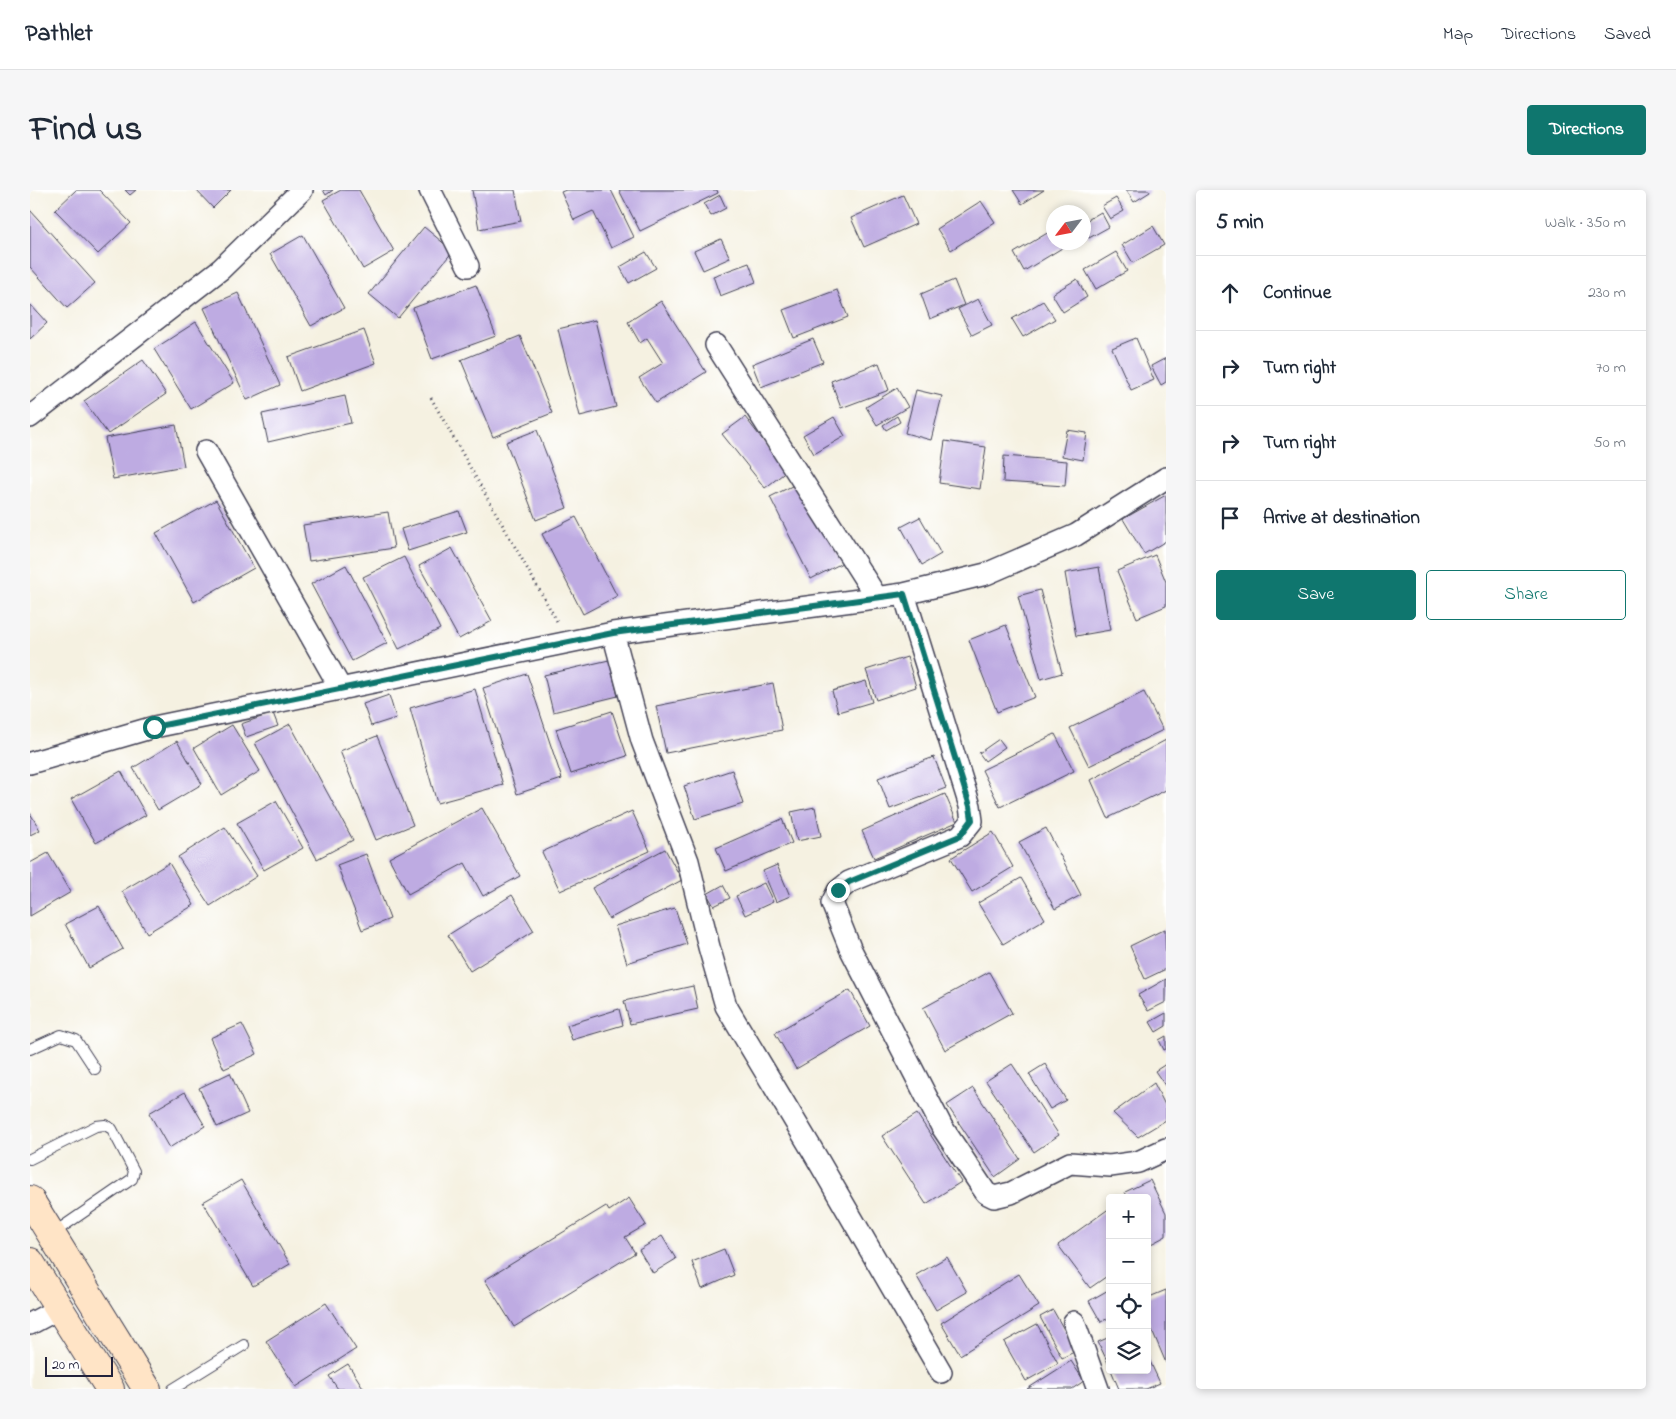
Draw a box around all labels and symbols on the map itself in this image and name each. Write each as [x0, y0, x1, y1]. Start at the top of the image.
north arrow [1046, 205, 1091, 250]
route start [143, 716, 166, 739]
route end [827, 879, 850, 902]
scale bar [45, 1354, 112, 1377]

